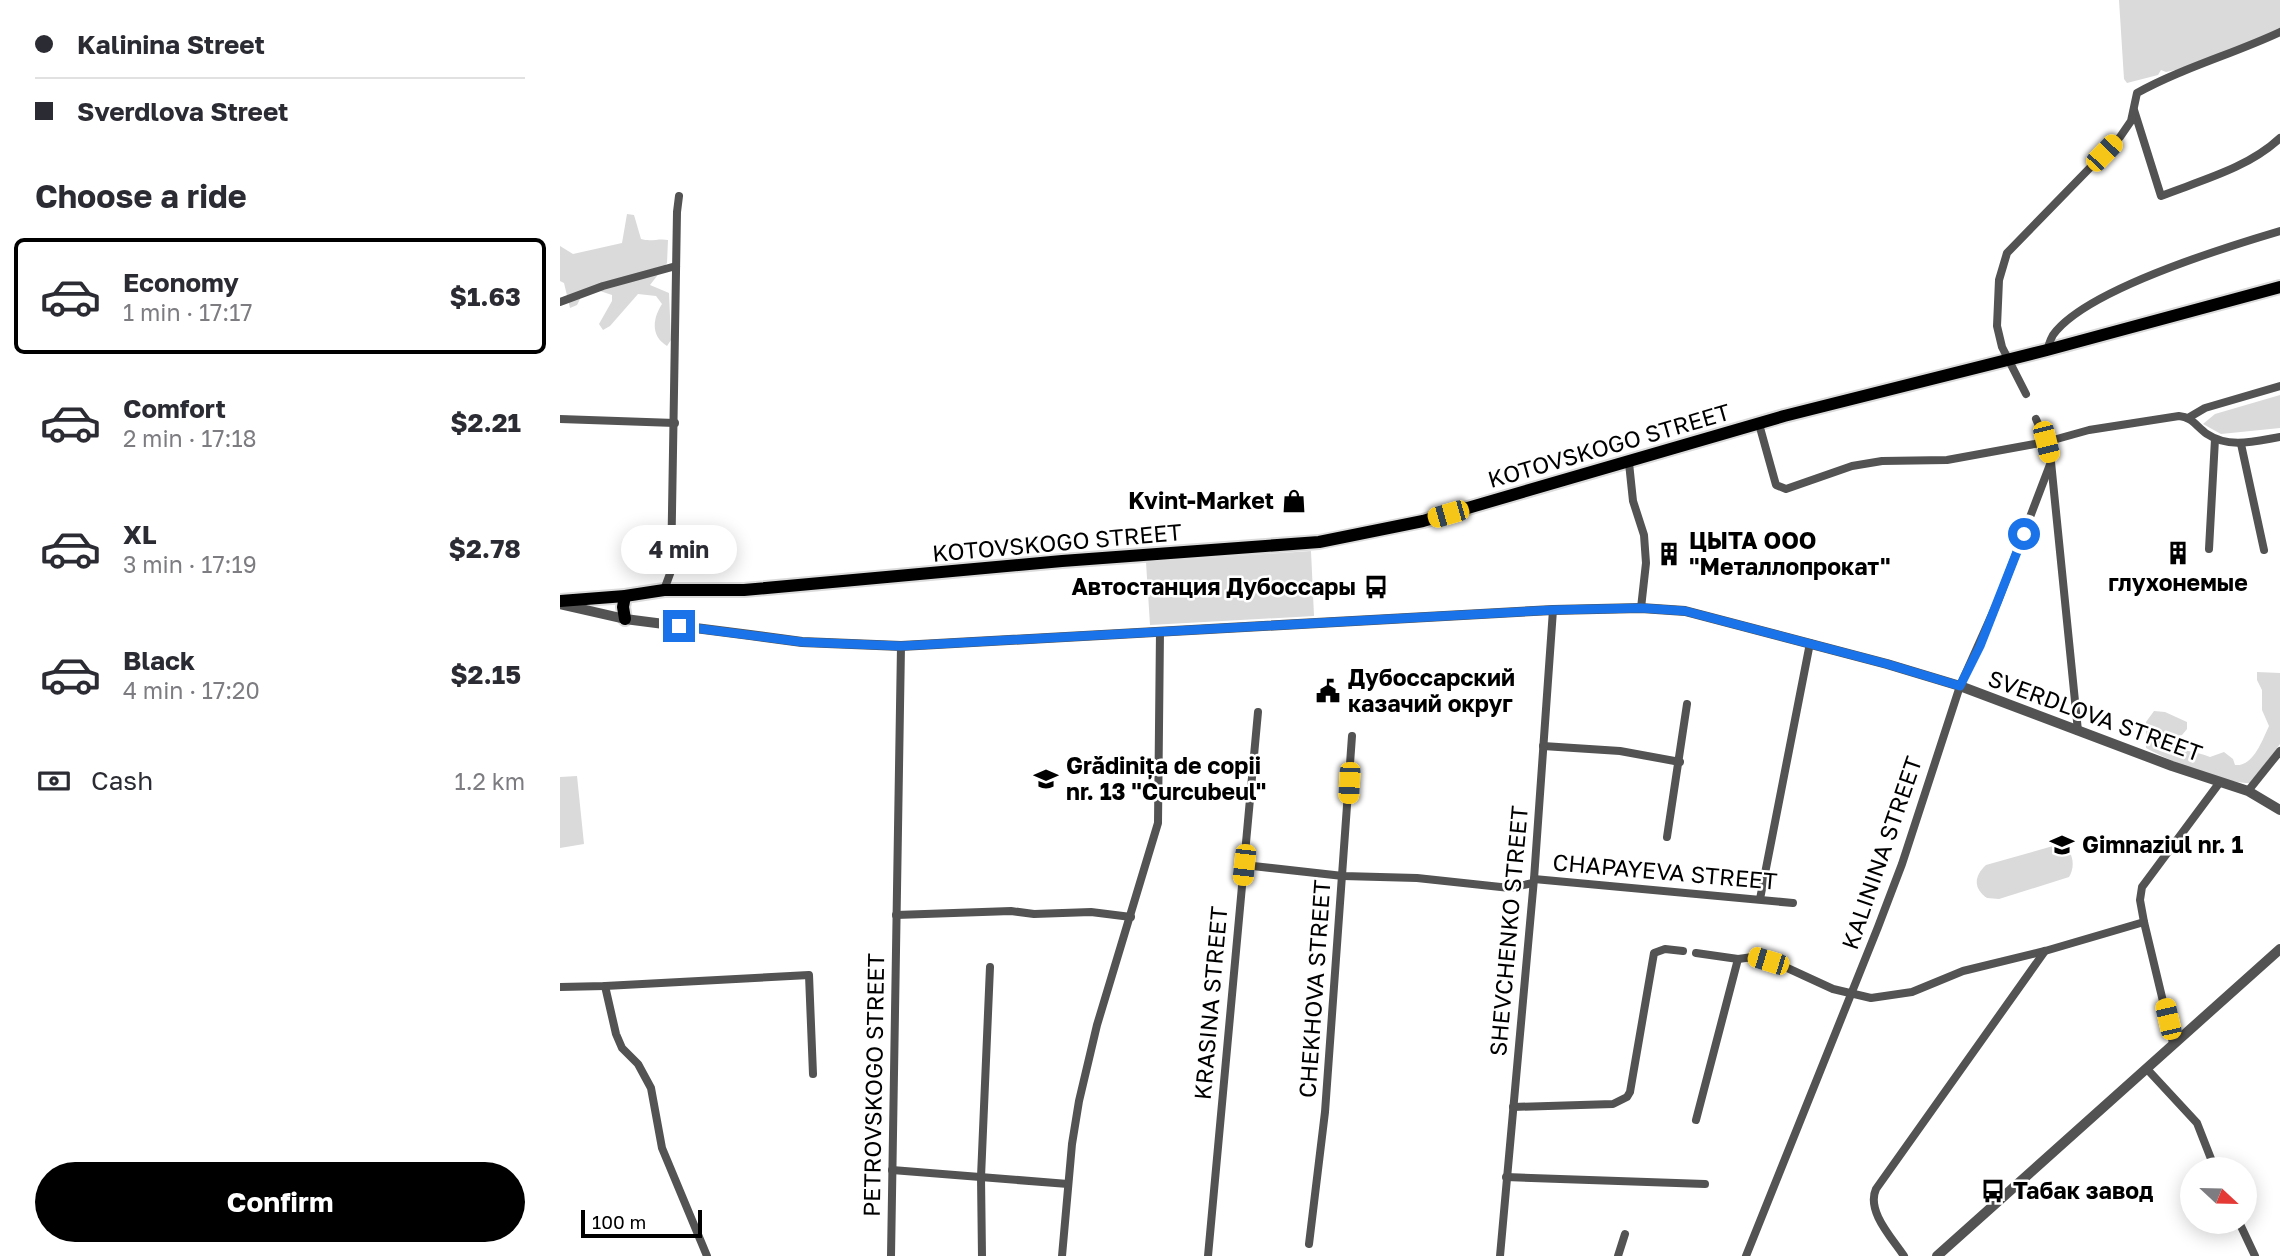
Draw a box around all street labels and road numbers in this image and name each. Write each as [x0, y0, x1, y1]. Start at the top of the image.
street label: KOTOVSKOGO STREET [1484, 397, 1733, 493]
street label: KOTOVSKOGO STREET [931, 517, 1183, 567]
street label: SVERDLOVA STREET [1984, 663, 2206, 767]
street label: KALININA STREET [1835, 752, 1927, 953]
street label: SHEVCHENKO STREET [1483, 805, 1533, 1057]
street label: CHAPAYEVA STREET [1552, 847, 1779, 895]
street label: CHEKHOVA STREET [1292, 879, 1336, 1099]
street label: KRASINA STREET [1188, 905, 1232, 1101]
street label: PETROVSKOGO STREET [857, 953, 889, 1217]

